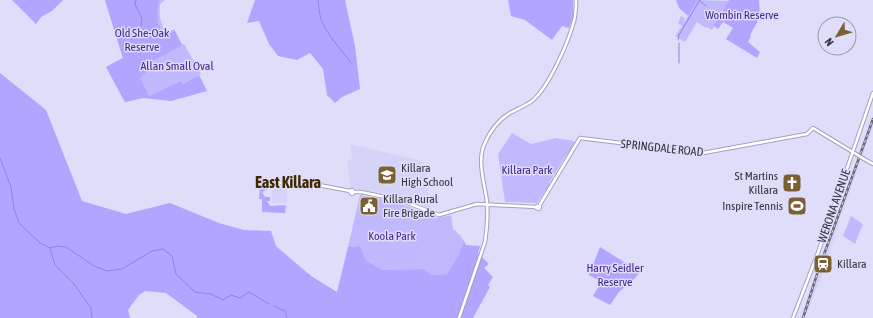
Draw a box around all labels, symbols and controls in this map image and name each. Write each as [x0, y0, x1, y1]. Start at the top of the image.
park label: Wombin Reserve [705, 8, 779, 22]
north arrow [817, 16, 857, 56]
park label: Old She-Oak Reserve [115, 26, 170, 54]
text: N [822, 36, 836, 48]
park label: Allan Small Oval [140, 59, 214, 73]
street label: SPRINGDALE ROAD [620, 137, 704, 159]
place label: Killara High School [401, 161, 454, 189]
park label: Killara Park [501, 163, 553, 177]
school or university icon: Killara High School [376, 164, 398, 186]
street label: WERONA AVENUE [815, 167, 853, 245]
place label: St Martins Killara [735, 169, 778, 197]
church icon: St Martins Killara [781, 172, 803, 194]
district label: East Killara [255, 173, 321, 191]
place label: Killara Rural Fire Brigade [383, 192, 439, 220]
public building icon: Killara Rural Fire Brigade [358, 195, 380, 217]
sports icon: Inspire Tennis [786, 195, 808, 217]
place label: Inspire Tennis [722, 199, 783, 213]
park label: Koola Park [368, 229, 416, 243]
station icon: Killara [812, 253, 834, 275]
place label: Killara [837, 257, 866, 271]
park label: Harry Seidler Reserve [586, 261, 644, 289]

